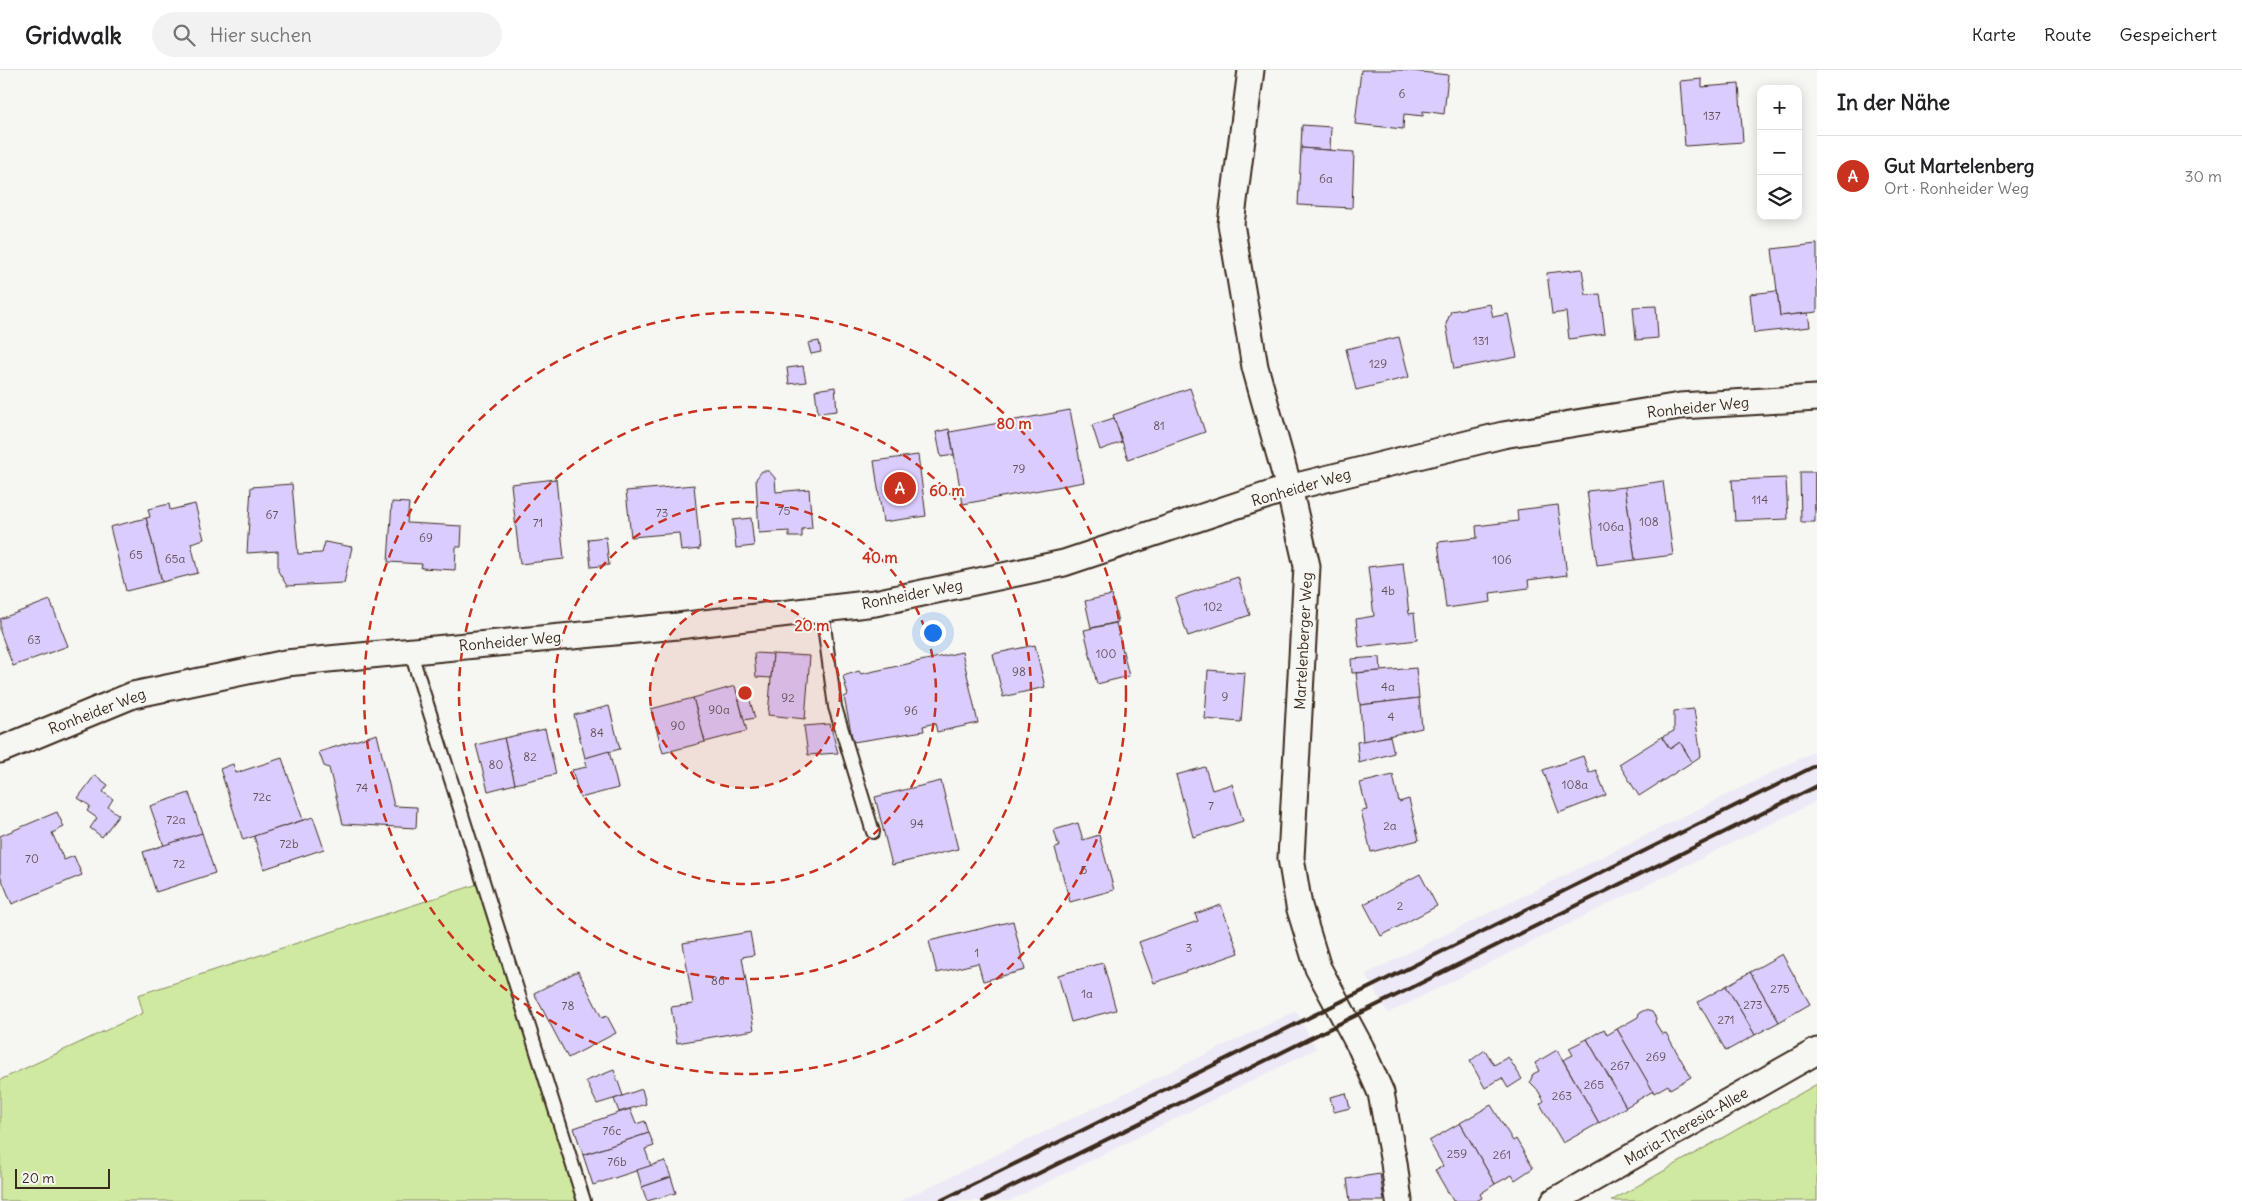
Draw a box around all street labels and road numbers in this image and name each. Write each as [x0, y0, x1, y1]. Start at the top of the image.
street label: Ronheider Weg [1646, 392, 1750, 422]
street label: Ronheider Weg [1249, 464, 1353, 510]
street label: Martelenberger Weg [1290, 572, 1316, 710]
street label: Ronheider Weg [860, 575, 964, 613]
street label: Ronheider Weg [458, 627, 562, 655]
street label: Ronheider Weg [46, 684, 148, 738]
street label: Maria-Theresia-Allee [1621, 1083, 1751, 1169]

